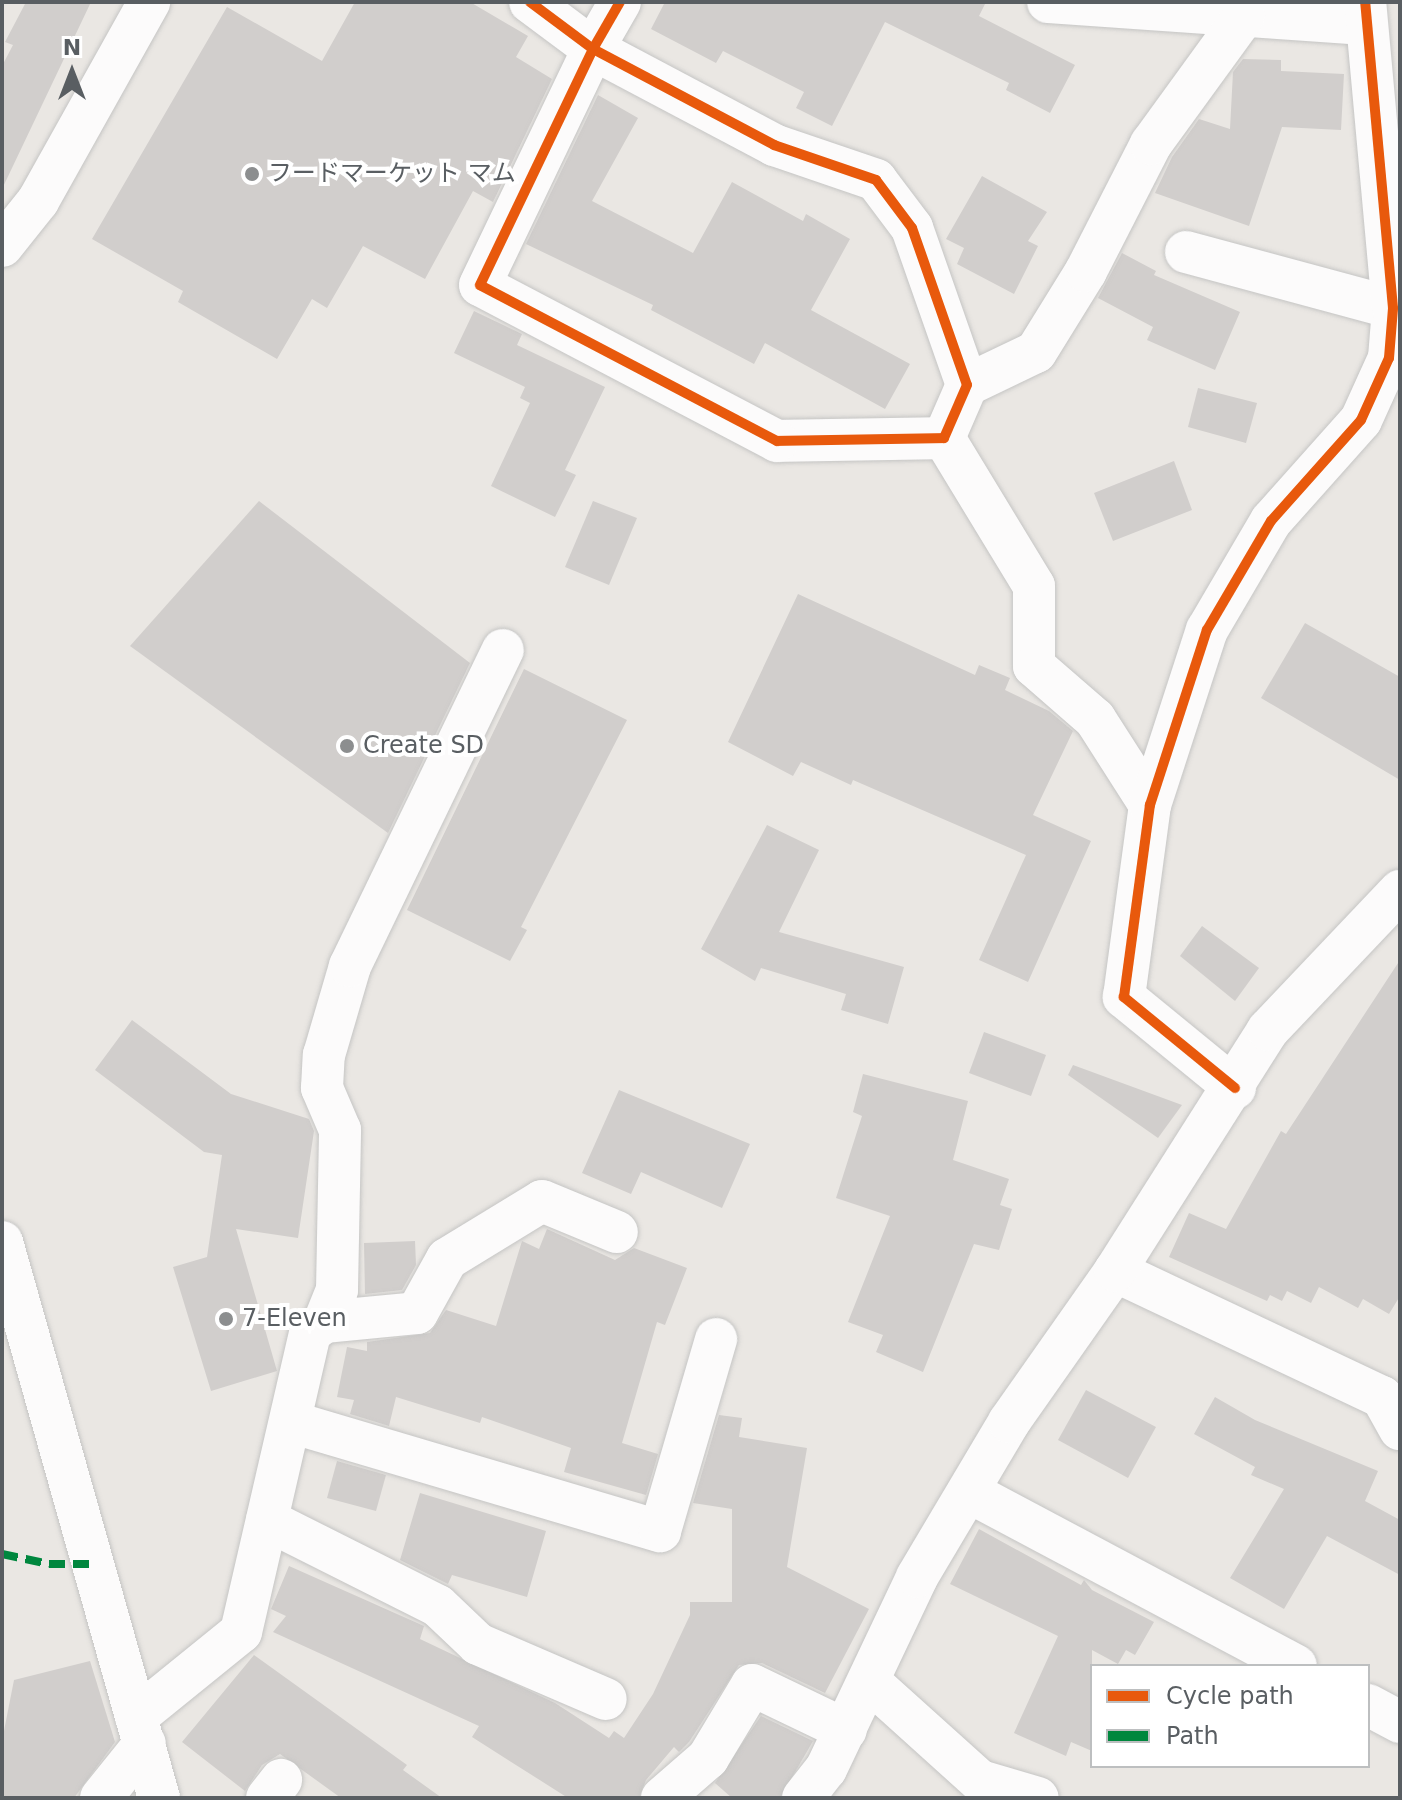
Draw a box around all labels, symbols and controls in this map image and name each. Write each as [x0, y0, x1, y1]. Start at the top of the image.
north arrow [32, 32, 112, 112]
text: N [63, 35, 81, 60]
place label: フードマーケット マム [268, 160, 516, 188]
marker: フードマーケット マム [243, 165, 261, 183]
place label: Create SD [363, 732, 484, 760]
marker: Create SD [338, 737, 356, 755]
place label: 7-Eleven [242, 1305, 347, 1333]
marker: 7-Eleven [217, 1310, 235, 1328]
legend [1090, 1664, 1370, 1768]
text: Cycle path [1166, 1682, 1294, 1710]
text: Path [1166, 1722, 1219, 1750]

